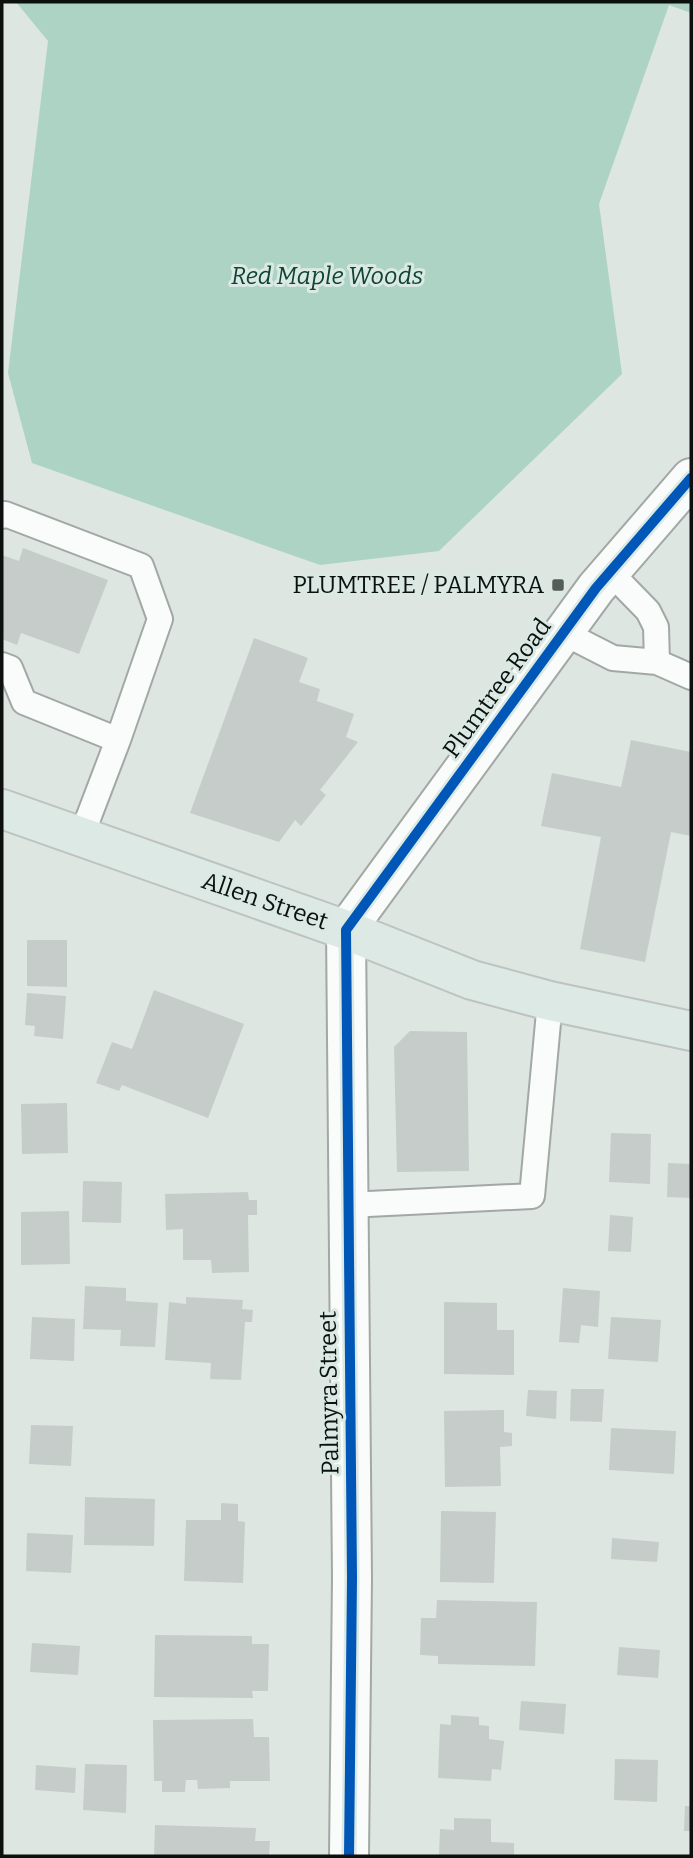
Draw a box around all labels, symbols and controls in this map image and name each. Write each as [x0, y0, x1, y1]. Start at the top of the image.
park label: Red Maple Woods [231, 262, 423, 290]
place label: PLUMTREE / PALMYRA [292, 571, 544, 599]
marker: PLUMTREE / PALMYRA [550, 577, 566, 593]
street label: Plumtree Road [437, 613, 557, 763]
street label: Allen Street [198, 866, 332, 936]
street label: Palmyra Street [314, 1310, 344, 1475]

